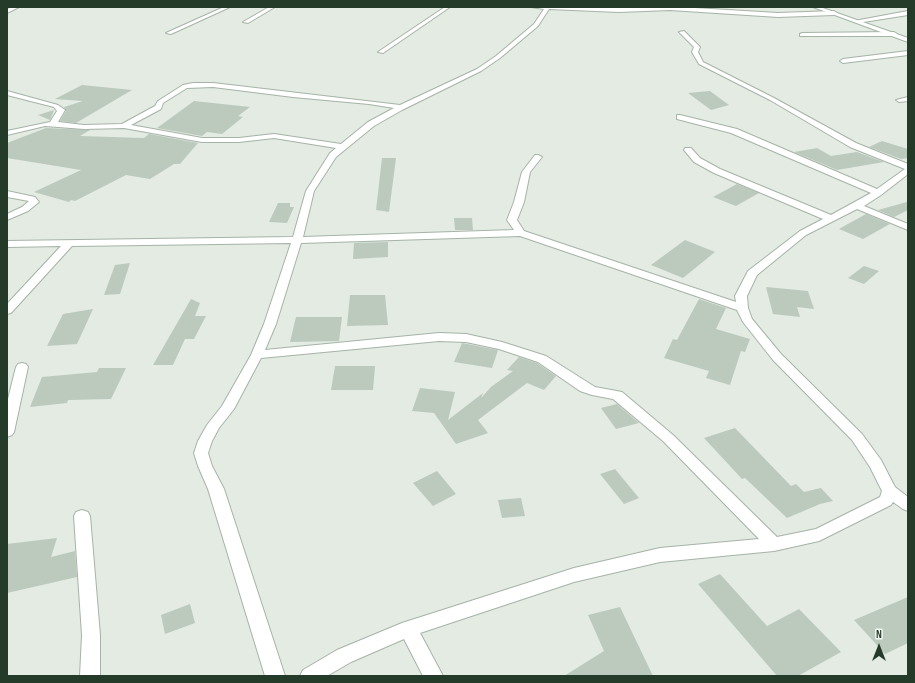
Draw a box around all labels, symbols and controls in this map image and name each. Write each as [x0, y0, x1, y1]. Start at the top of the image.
north arrow [859, 627, 899, 667]
text: N [876, 628, 882, 641]

